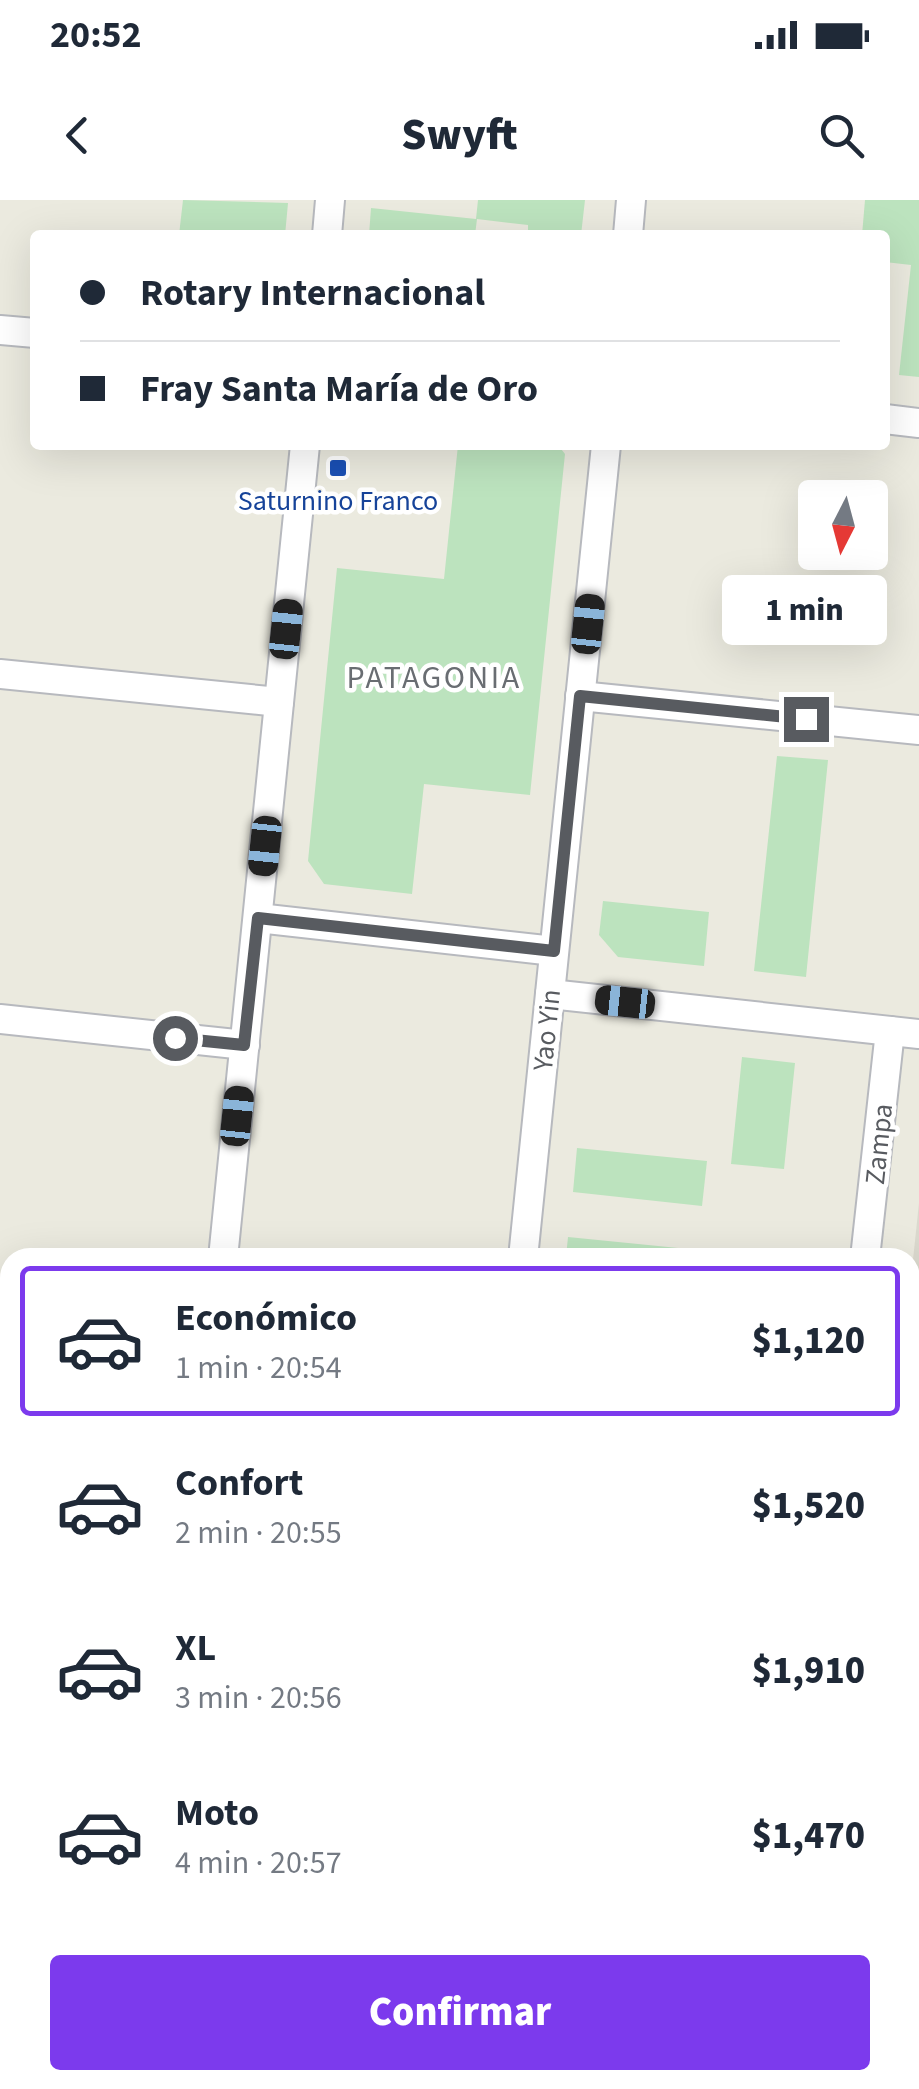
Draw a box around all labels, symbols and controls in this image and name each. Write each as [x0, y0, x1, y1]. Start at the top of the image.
text: 20:52 [50, 8, 142, 62]
text: Swyft [401, 103, 518, 167]
icon: back [50, 108, 105, 163]
icon: search [814, 108, 869, 163]
text: Rotary Internacional [140, 266, 485, 320]
text: Fray Santa María de Oro [140, 362, 538, 416]
marker: Saturnino Franco [327, 457, 349, 479]
north arrow [798, 480, 888, 570]
map controls [798, 480, 888, 570]
place label: Saturnino Franco [238, 481, 438, 521]
callout: 1 min [724, 574, 888, 644]
text: 1 min [765, 587, 844, 633]
car [570, 593, 606, 655]
car [268, 598, 304, 660]
district label: PATAGONIA [346, 655, 522, 701]
route end [784, 697, 829, 742]
car [247, 815, 283, 877]
car [594, 984, 656, 1020]
street label: Yao Yin [523, 987, 571, 1074]
route start [153, 1016, 198, 1061]
car [219, 1085, 255, 1147]
street label: Zampa [855, 1102, 903, 1187]
text: Económico [175, 1291, 357, 1345]
icon: car [55, 1296, 145, 1386]
text: $1,120 [752, 1314, 865, 1368]
text: 1 min · 20:54 [175, 1345, 342, 1391]
text: Confort [175, 1456, 303, 1510]
icon: car [55, 1461, 145, 1551]
text: $1,520 [752, 1479, 865, 1533]
text: 2 min · 20:55 [175, 1510, 342, 1556]
text: XL [175, 1621, 216, 1675]
icon: car [55, 1626, 145, 1716]
text: $1,910 [752, 1644, 865, 1698]
text: 3 min · 20:56 [175, 1675, 342, 1721]
text: Moto [175, 1786, 259, 1840]
icon: car [55, 1791, 145, 1881]
text: $1,470 [752, 1809, 865, 1863]
text: 4 min · 20:57 [175, 1840, 342, 1886]
button: Confirmar [50, 1955, 870, 2070]

